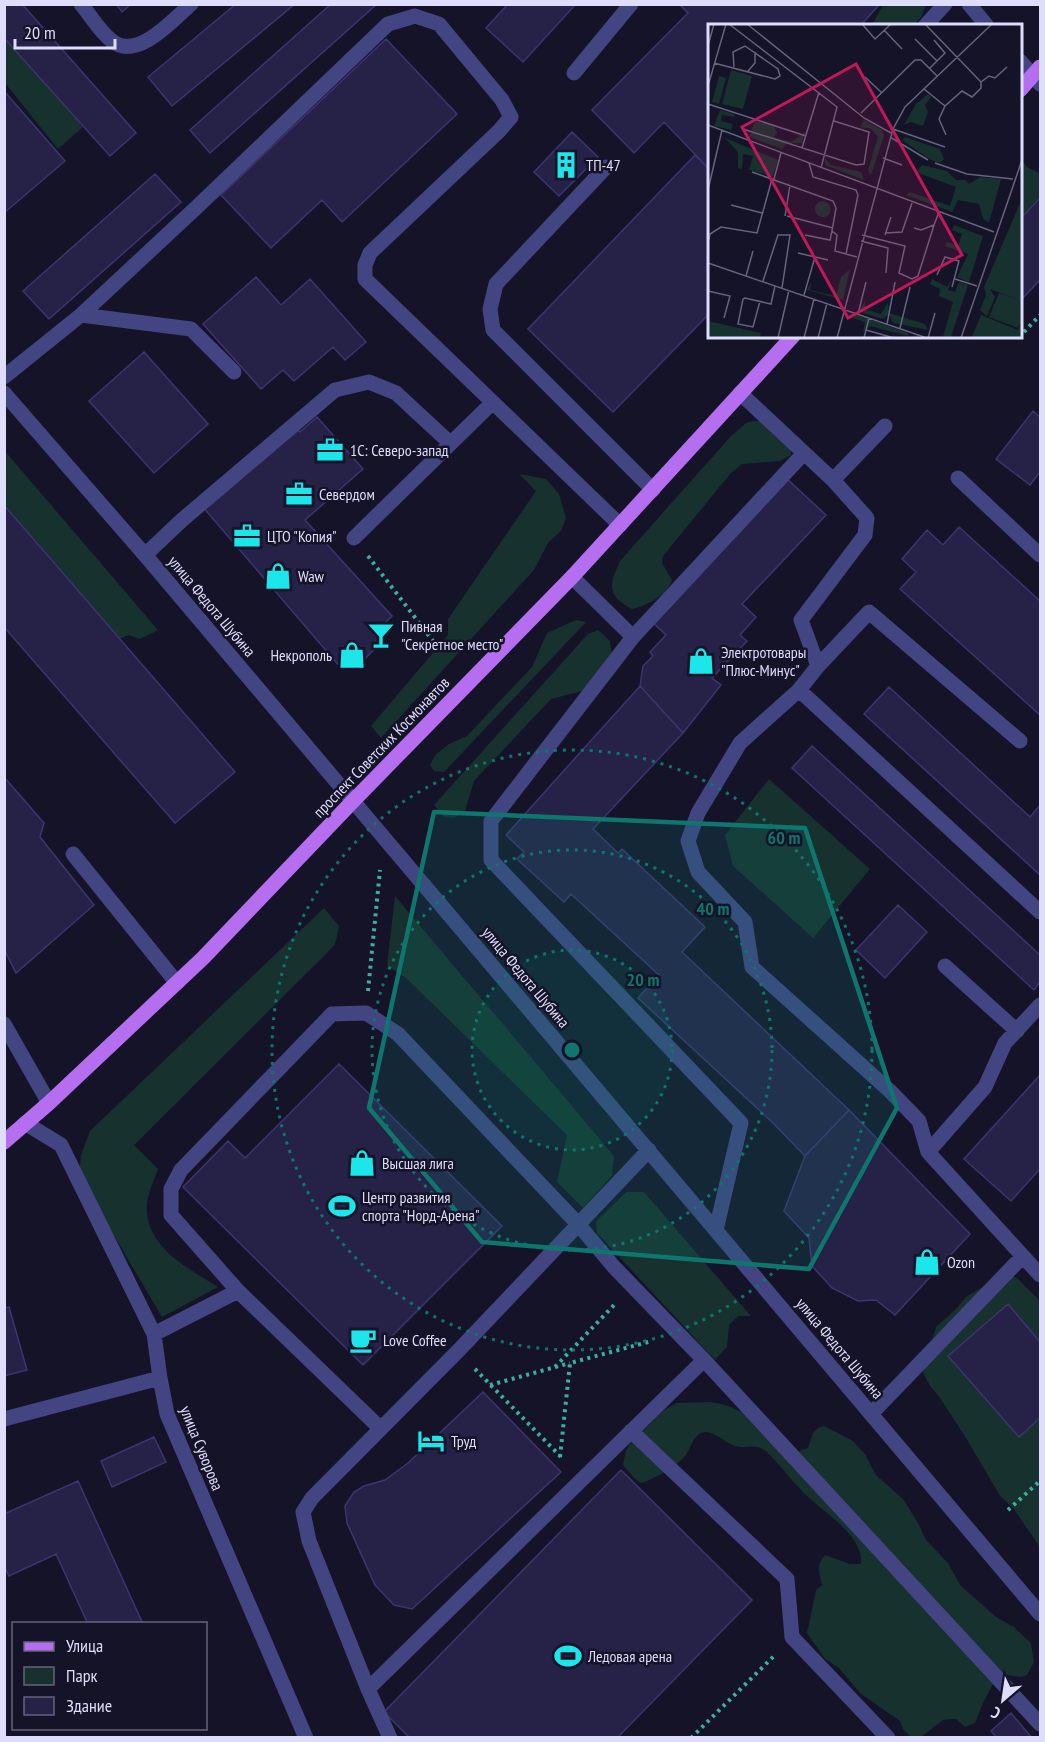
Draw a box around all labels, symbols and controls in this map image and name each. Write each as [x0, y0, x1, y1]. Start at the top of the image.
scale bar [15, 12, 116, 50]
text: 20 m [24, 21, 56, 44]
inset map [708, 24, 1021, 338]
building icon: ТП-47 [551, 150, 581, 180]
place label: ТП-47 [586, 155, 621, 175]
office icon: 1С: Северо-запад [315, 435, 345, 465]
place label: 1С: Северо-запад [350, 440, 449, 460]
office icon: Севердом [284, 479, 314, 509]
place label: Севердом [319, 484, 375, 504]
office icon: ЦТО "Копия" [232, 521, 262, 551]
place label: ЦТО "Копия" [267, 526, 337, 546]
street label: улица Федота Шубина [164, 551, 260, 661]
shop icon: Waw [263, 561, 293, 591]
place label: Waw [298, 566, 325, 586]
place label: Пивная "Секретное место" [401, 616, 503, 654]
bar icon: Пивная "Секретное место" [366, 620, 396, 650]
shop icon: Некрополь [337, 640, 367, 670]
place label: Электротовары "Плюс-Минус" [721, 642, 806, 680]
place label: Некрополь [270, 645, 332, 665]
shop icon: Электротовары "Плюс-Минус" [686, 646, 716, 676]
street label: проспект Советских Космонавтов [309, 673, 453, 821]
text: 60 m [768, 826, 800, 849]
text: 40 m [697, 897, 729, 920]
street label: улица Федота Шубина [478, 922, 574, 1032]
text: 20 m [627, 968, 659, 991]
centre of rings [562, 1040, 582, 1060]
shop icon: Высшая лига [347, 1148, 377, 1178]
place label: Высшая лига [382, 1153, 454, 1173]
place label: Центр развития спорта "Норд-Арена" [362, 1187, 480, 1225]
sports icon: Центр развития спорта "Норд-Арена" [327, 1191, 357, 1221]
shop icon: Ozon [912, 1247, 942, 1277]
place label: Ozon [947, 1252, 975, 1272]
street label: улица Федота Шубина [792, 1293, 888, 1403]
cafe icon: Love Coffee [348, 1325, 378, 1355]
place label: Love Coffee [383, 1330, 447, 1350]
street label: улица Суворова [176, 1403, 228, 1493]
hotel icon: Труд [416, 1426, 446, 1456]
place label: Труд [451, 1431, 476, 1451]
legend [12, 1622, 207, 1730]
text: Улица [66, 1634, 103, 1657]
sports icon: Ледовая арена [553, 1641, 583, 1671]
place label: Ледовая арена [587, 1646, 672, 1666]
text: Парк [66, 1664, 97, 1687]
north arrow [973, 1670, 1033, 1730]
text: Здание [66, 1694, 112, 1717]
text: С [987, 1702, 1004, 1724]

